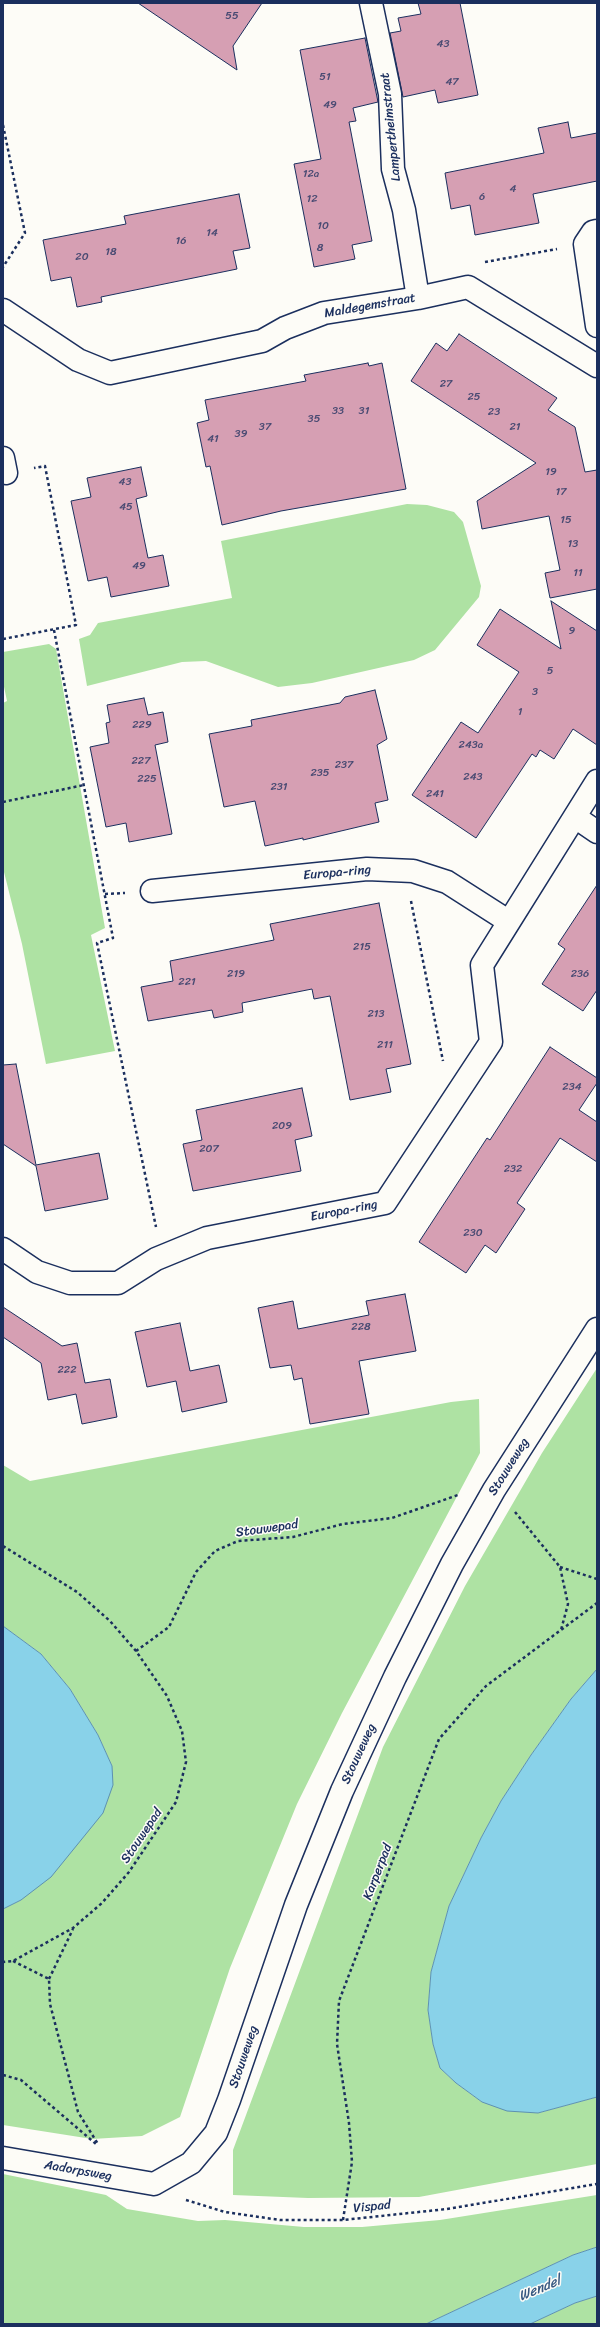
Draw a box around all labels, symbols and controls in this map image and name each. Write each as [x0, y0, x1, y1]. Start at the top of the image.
house number: 55 [225, 9, 239, 23]
house number: 43 [437, 37, 449, 51]
house number: 51 [319, 70, 331, 84]
street label: Lampertheimstraat [378, 72, 404, 182]
house number: 47 [445, 75, 459, 89]
house number: 49 [323, 98, 337, 112]
house number: 12a [303, 167, 319, 181]
house number: 4 [510, 182, 516, 196]
house number: 6 [479, 190, 485, 204]
house number: 12 [306, 192, 318, 206]
house number: 10 [317, 219, 329, 233]
house number: 14 [206, 226, 218, 240]
house number: 16 [176, 234, 186, 248]
house number: 8 [317, 241, 323, 255]
house number: 18 [105, 245, 117, 259]
house number: 20 [75, 250, 89, 264]
street label: Maldegemstraat [323, 290, 417, 322]
house number: 27 [440, 377, 452, 391]
house number: 25 [467, 390, 481, 404]
house number: 33 [332, 404, 344, 418]
house number: 31 [359, 404, 369, 418]
house number: 23 [488, 405, 500, 419]
house number: 35 [308, 412, 320, 426]
house number: 37 [259, 420, 271, 434]
house number: 21 [509, 420, 521, 434]
house number: 39 [235, 427, 247, 441]
house number: 41 [207, 432, 219, 446]
house number: 19 [545, 465, 557, 479]
house number: 43 [119, 475, 131, 489]
house number: 17 [556, 485, 566, 499]
house number: 45 [119, 500, 133, 514]
house number: 15 [560, 513, 572, 527]
house number: 13 [568, 537, 578, 551]
house number: 49 [132, 559, 146, 573]
house number: 11 [573, 566, 583, 580]
house number: 9 [569, 624, 575, 638]
house number: 5 [547, 664, 553, 678]
house number: 3 [532, 685, 538, 699]
house number: 1 [518, 705, 522, 719]
house number: 229 [132, 718, 152, 732]
house number: 243a [459, 738, 483, 752]
house number: 227 [132, 754, 150, 768]
house number: 237 [335, 758, 353, 772]
house number: 235 [310, 766, 330, 780]
house number: 243 [463, 770, 483, 784]
house number: 225 [137, 772, 157, 786]
house number: 231 [270, 780, 288, 794]
house number: 241 [426, 787, 444, 801]
street label: Europa-ring [302, 862, 372, 884]
house number: 215 [353, 940, 371, 954]
house number: 219 [227, 967, 245, 981]
house number: 236 [571, 967, 589, 981]
house number: 221 [178, 975, 196, 989]
house number: 213 [367, 1007, 385, 1021]
house number: 211 [377, 1038, 393, 1052]
house number: 234 [562, 1080, 582, 1094]
house number: 209 [272, 1119, 292, 1133]
house number: 207 [199, 1142, 219, 1156]
house number: 232 [504, 1162, 522, 1176]
street label: Europa-ring [309, 1197, 379, 1225]
house number: 230 [463, 1226, 483, 1240]
house number: 228 [351, 1320, 371, 1334]
house number: 222 [57, 1363, 77, 1377]
street label: Stouweweg [485, 1435, 533, 1499]
street label: Stouwepad [235, 1517, 299, 1541]
street label: Stouweweg [338, 1721, 380, 1787]
street label: Stouwepad [118, 1806, 166, 1866]
street label: Karperpad [360, 1842, 396, 1902]
street label: Stouweweg [226, 2024, 262, 2090]
street label: Aadorpsweg [43, 2157, 113, 2185]
street label: Vispad [353, 2197, 391, 2217]
water label: Wendel [516, 2273, 564, 2305]

